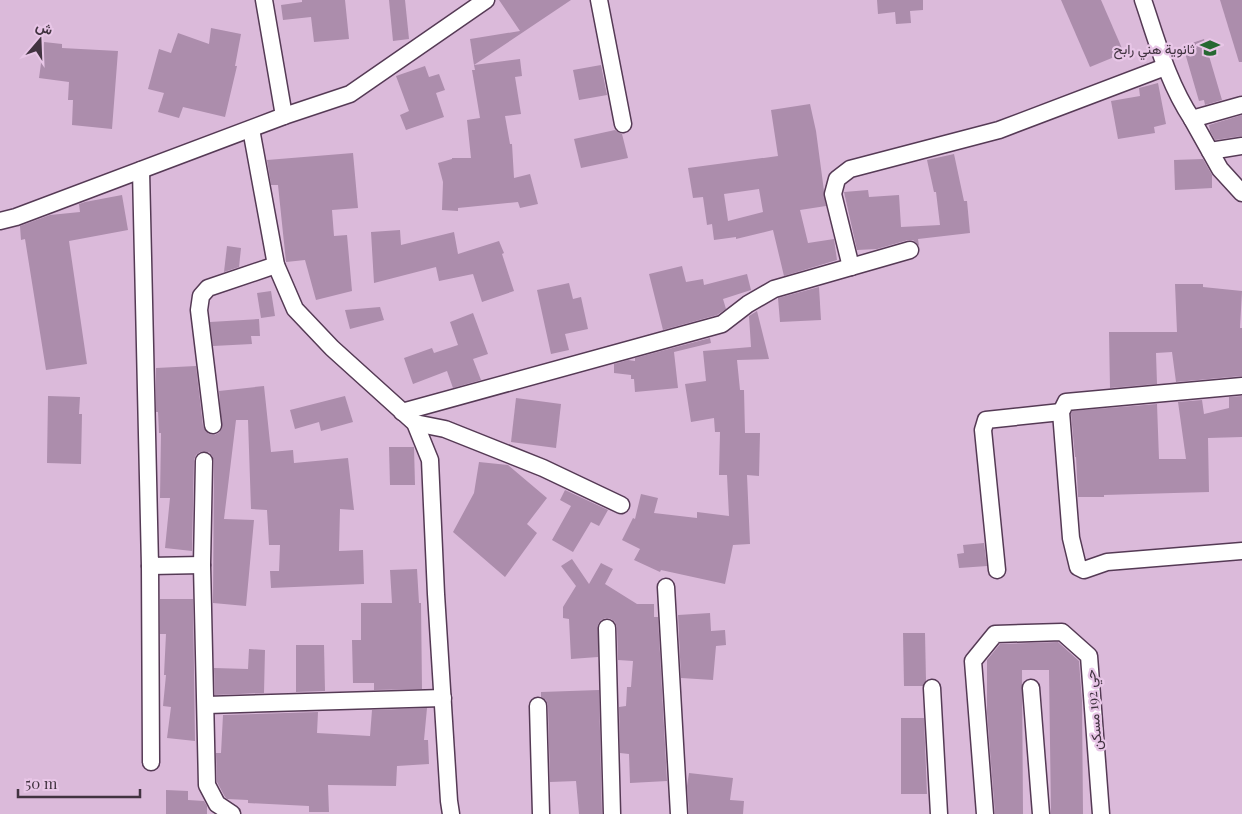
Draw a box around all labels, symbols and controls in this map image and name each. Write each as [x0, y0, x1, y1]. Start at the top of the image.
north arrow [15, 15, 65, 65]
text: ش [33, 16, 56, 39]
school or university icon: ثانوية هني رابح [1199, 37, 1221, 59]
place label: ثانوية هني رابح [1114, 39, 1195, 61]
street label: حي 192 مسكن [1080, 669, 1109, 751]
scale bar [18, 766, 140, 798]
text: 50 m [25, 773, 58, 793]

